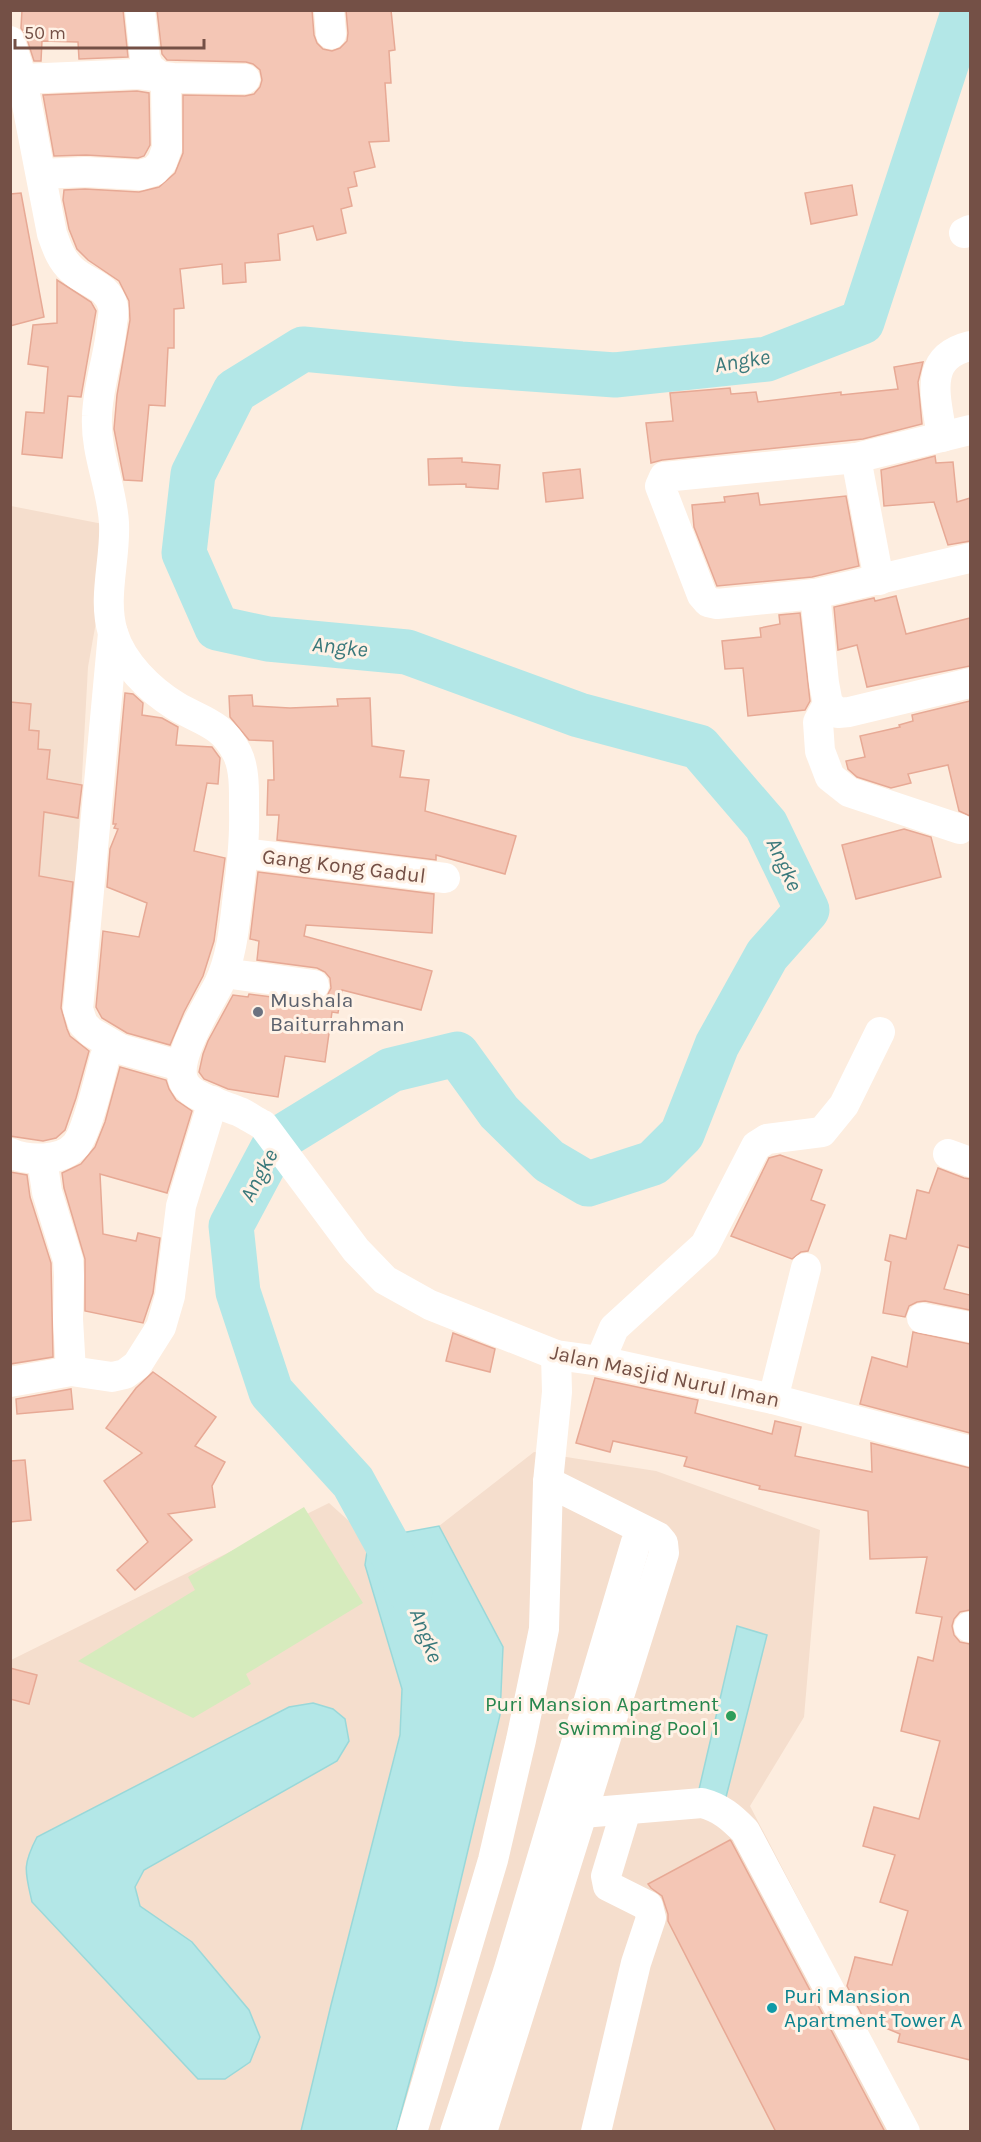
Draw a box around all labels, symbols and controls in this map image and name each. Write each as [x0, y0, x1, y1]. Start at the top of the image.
scale bar [15, 12, 204, 50]
text: 50 m [24, 22, 66, 44]
water label: Angke [713, 344, 772, 378]
water label: Angke [311, 631, 369, 663]
water label: Angke [761, 834, 808, 895]
street label: Gang Kong Gadul [261, 844, 427, 888]
place label: Mushala Baiturrahman [270, 988, 405, 1036]
marker: Mushala Baiturrahman [251, 1005, 265, 1019]
water label: Angke [234, 1145, 283, 1206]
street label: Jalan Masjid Nurul Iman [548, 1340, 782, 1412]
water label: Angke [404, 1605, 448, 1666]
place label: Puri Mansion Apartment Swimming Pool 1 [485, 1692, 719, 1740]
marker: Puri Mansion Apartment Swimming Pool 1 [724, 1709, 738, 1723]
place label: Puri Mansion Apartment Tower A [784, 1984, 962, 2032]
marker: Puri Mansion Apartment Tower A [765, 2001, 779, 2015]

